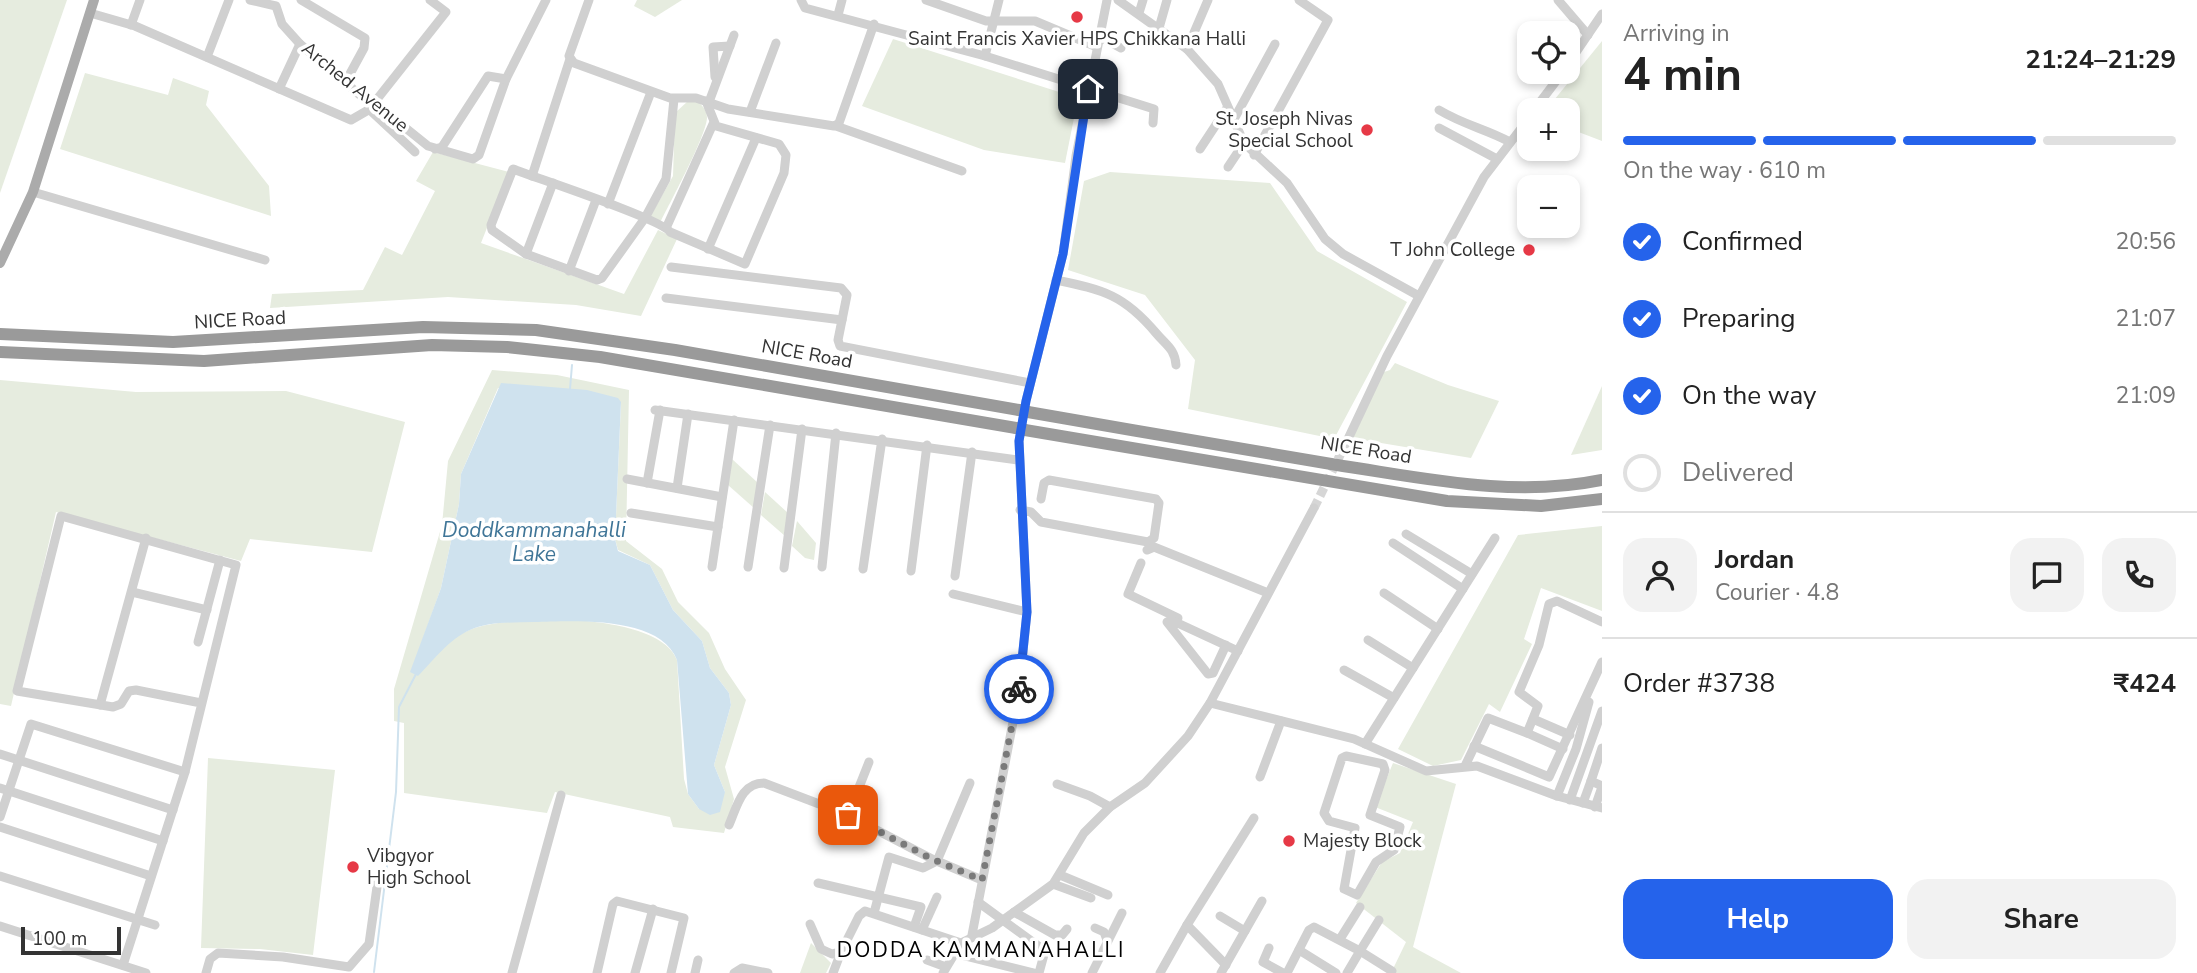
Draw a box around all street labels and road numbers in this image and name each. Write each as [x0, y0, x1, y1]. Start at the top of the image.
street label: Arched Avenue [296, 36, 414, 138]
street label: NICE Road [193, 305, 287, 335]
street label: NICE Road [759, 333, 855, 375]
street label: NICE Road [1319, 430, 1413, 470]

